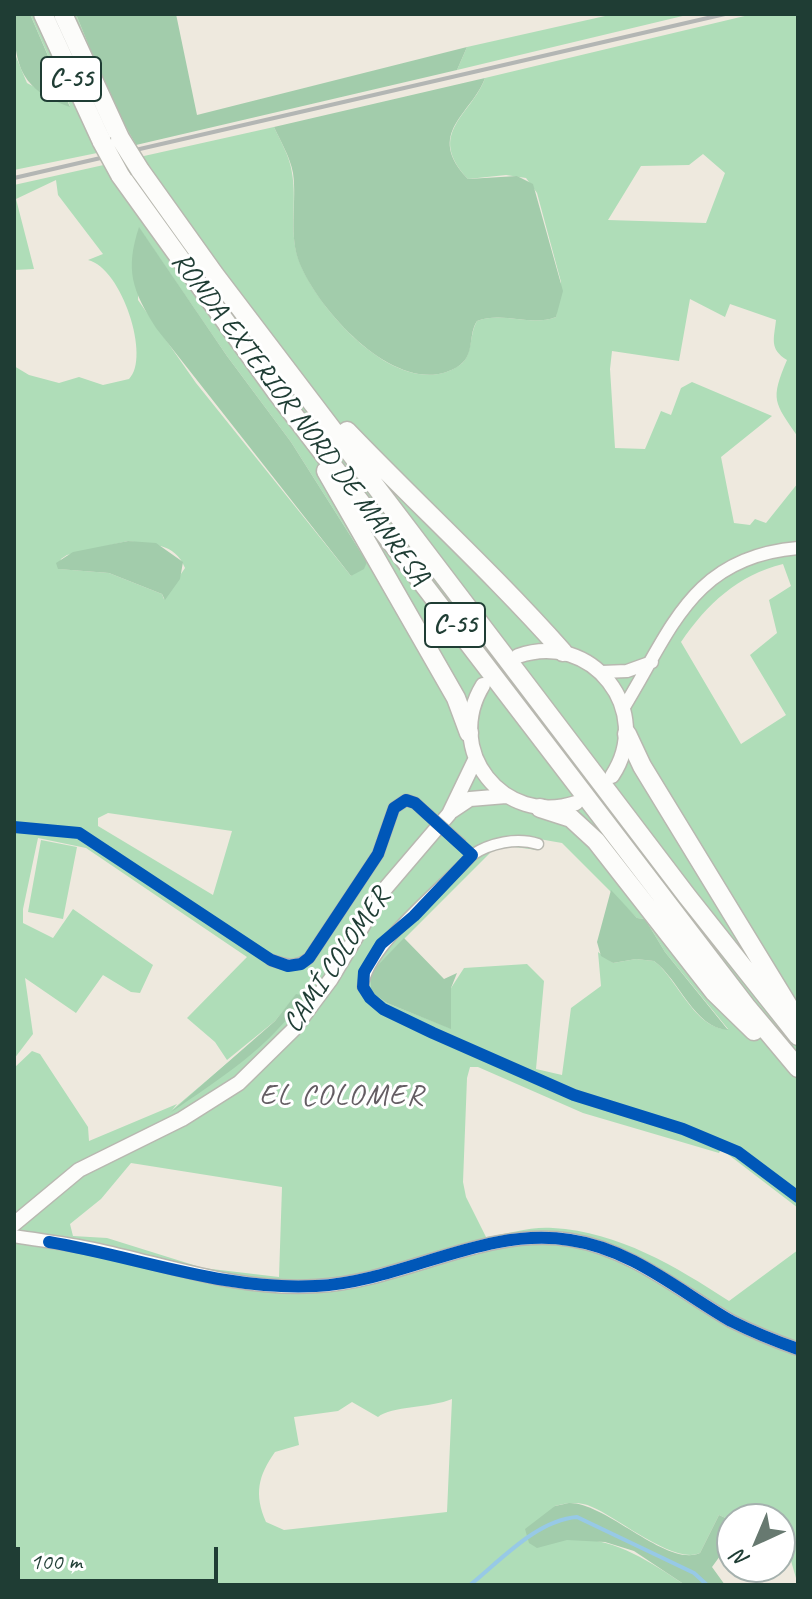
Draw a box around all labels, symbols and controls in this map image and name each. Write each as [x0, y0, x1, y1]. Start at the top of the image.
road number: C-55 [41, 57, 101, 101]
street label: RONDA EXTERIOR NORD DE MANRESA [164, 246, 436, 592]
road number: C-55 [425, 603, 485, 647]
street label: CAMÍ COLOMER [277, 883, 397, 1039]
district label: EL COLOMER [260, 1078, 424, 1114]
north arrow [716, 1503, 796, 1583]
scale bar [20, 1531, 222, 1581]
text: N [726, 1544, 755, 1574]
text: 100 m [30, 1546, 82, 1576]

